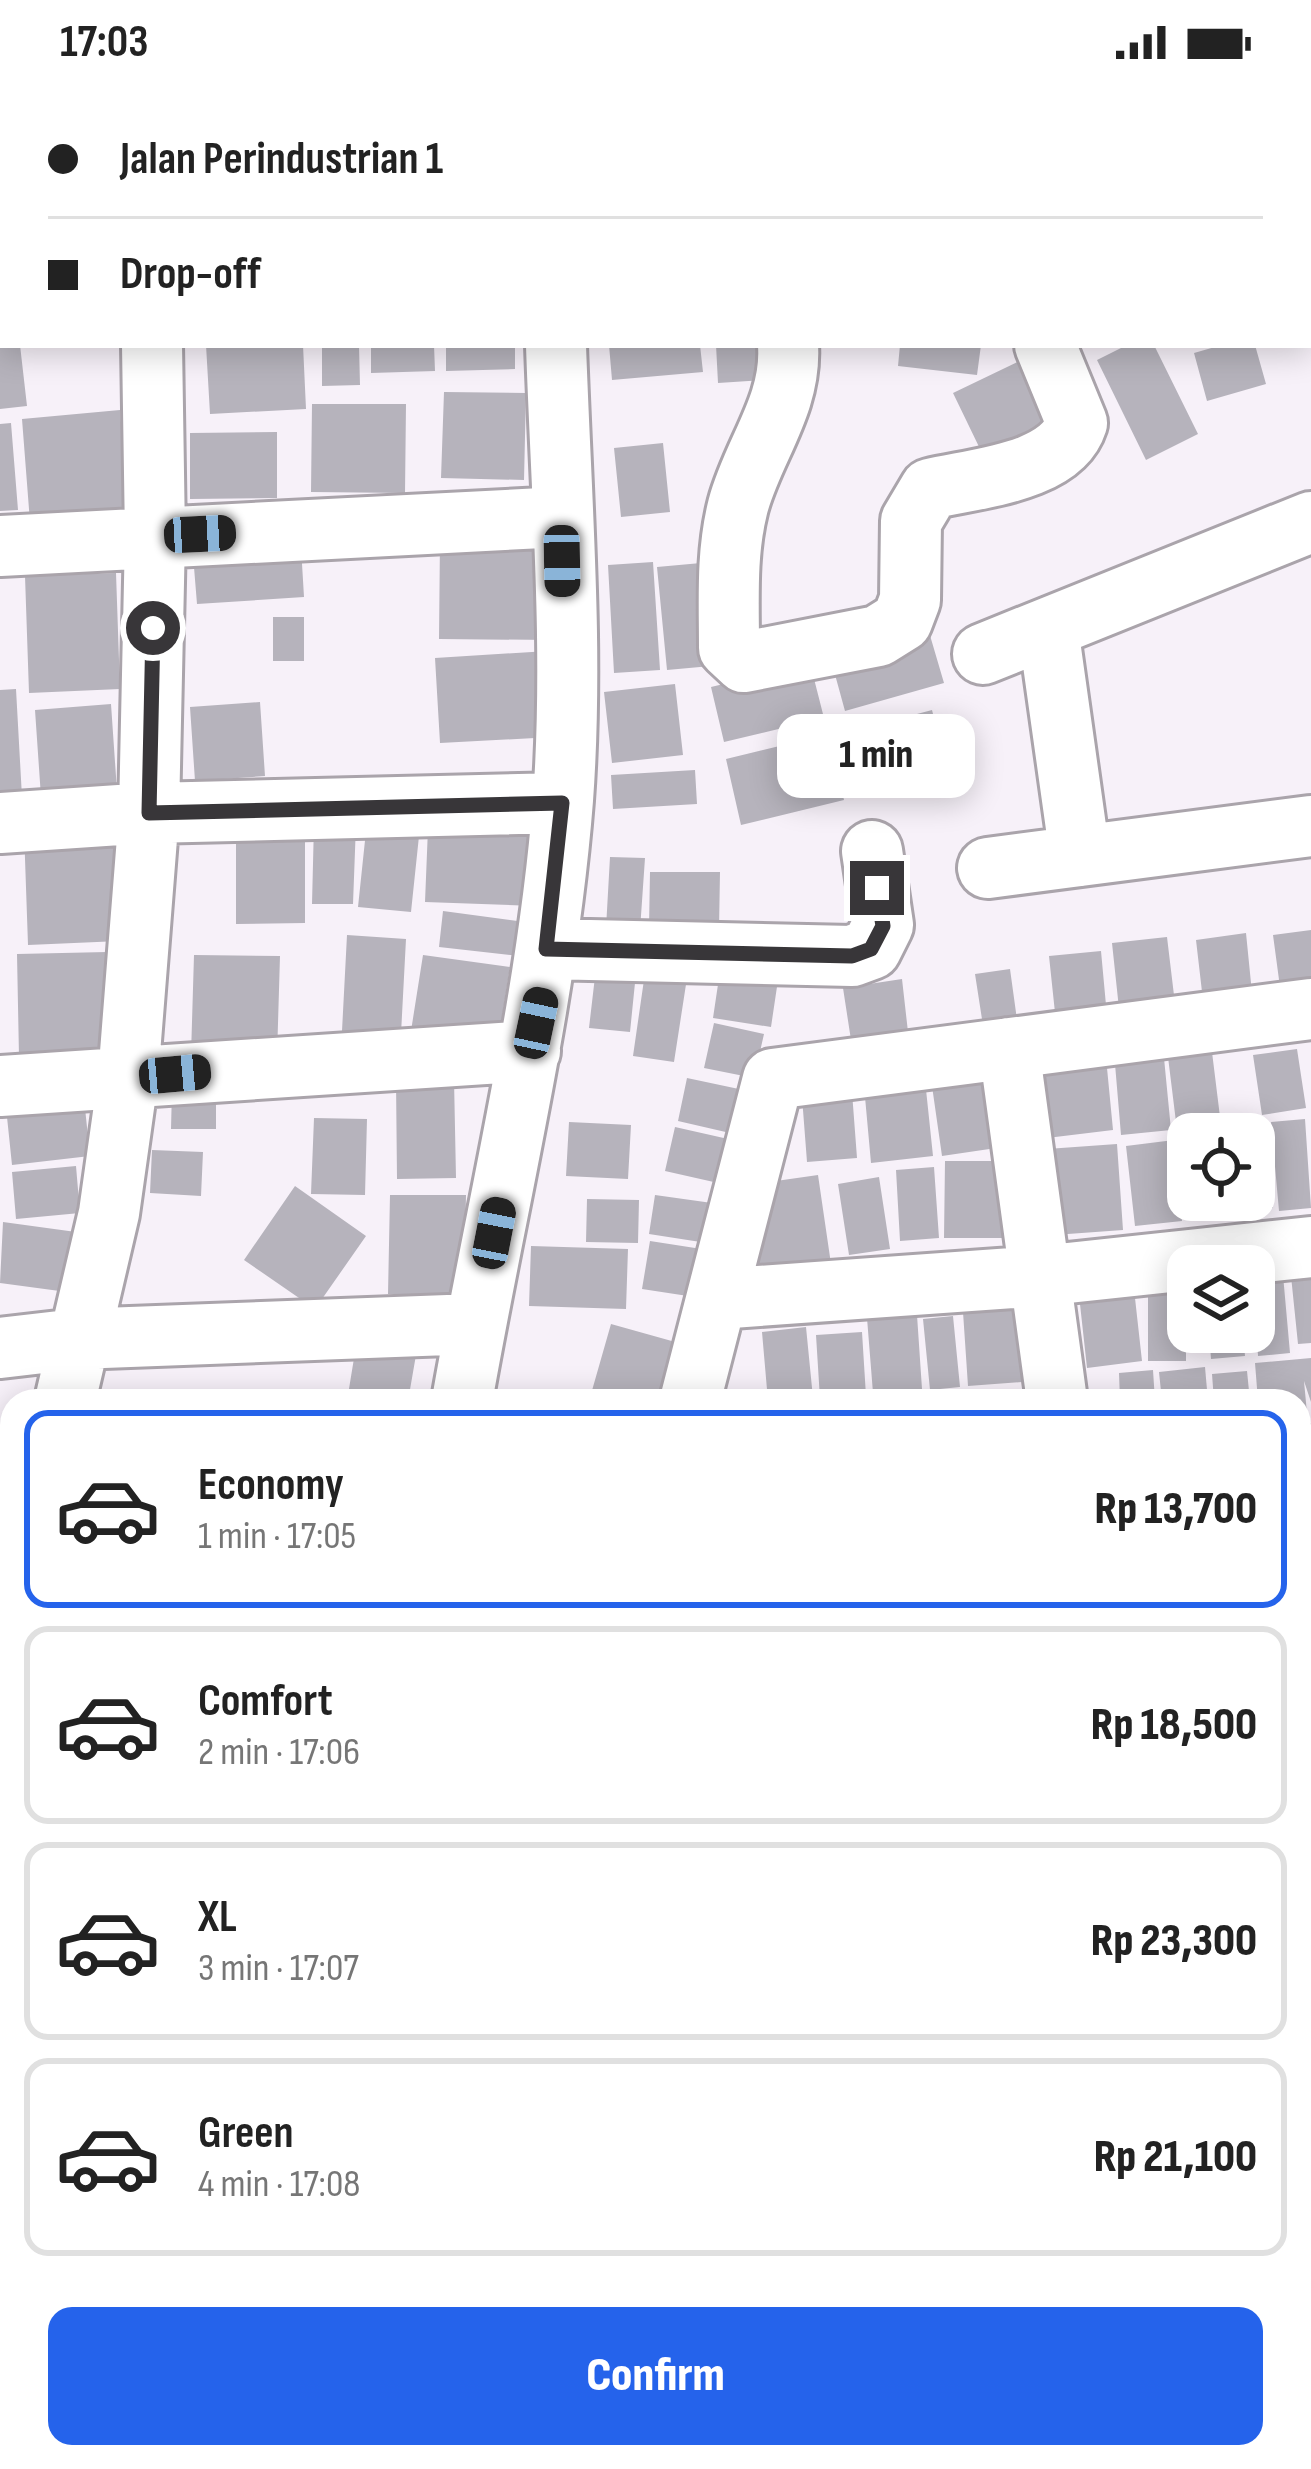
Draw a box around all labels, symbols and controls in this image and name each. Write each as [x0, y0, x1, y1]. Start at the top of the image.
text: 17:03 [60, 15, 148, 70]
text: Jalan Perindustrian 1 [120, 132, 443, 187]
text: Drop-off [120, 247, 261, 302]
car [163, 514, 237, 554]
car [543, 525, 581, 597]
route start [126, 601, 180, 655]
callout: 1 min [778, 714, 976, 798]
text: 1 min [839, 732, 913, 779]
route end [850, 861, 904, 915]
car [511, 984, 561, 1062]
car [138, 1053, 212, 1095]
map controls [1167, 1113, 1275, 1353]
button: locate [1167, 1113, 1275, 1221]
car [469, 1194, 519, 1272]
button: layers [1167, 1245, 1275, 1353]
icon: car [54, 1455, 162, 1563]
text: Economy [198, 1458, 344, 1513]
text: Rp 13,700 [1095, 1482, 1257, 1537]
text: 1 min · 17:05 [198, 1513, 356, 1560]
icon: car [54, 1671, 162, 1779]
text: Comfort [198, 1674, 333, 1729]
text: Rp 18,500 [1091, 1698, 1257, 1753]
text: 2 min · 17:06 [198, 1729, 360, 1776]
icon: car [54, 1887, 162, 1995]
text: XL [198, 1890, 237, 1945]
text: Rp 23,300 [1091, 1914, 1257, 1969]
text: 3 min · 17:07 [198, 1945, 359, 1992]
icon: car [54, 2103, 162, 2211]
text: Green [198, 2106, 294, 2161]
text: Rp 21,100 [1094, 2130, 1257, 2185]
text: 4 min · 17:08 [198, 2161, 360, 2208]
button: Confirm [48, 2307, 1263, 2445]

